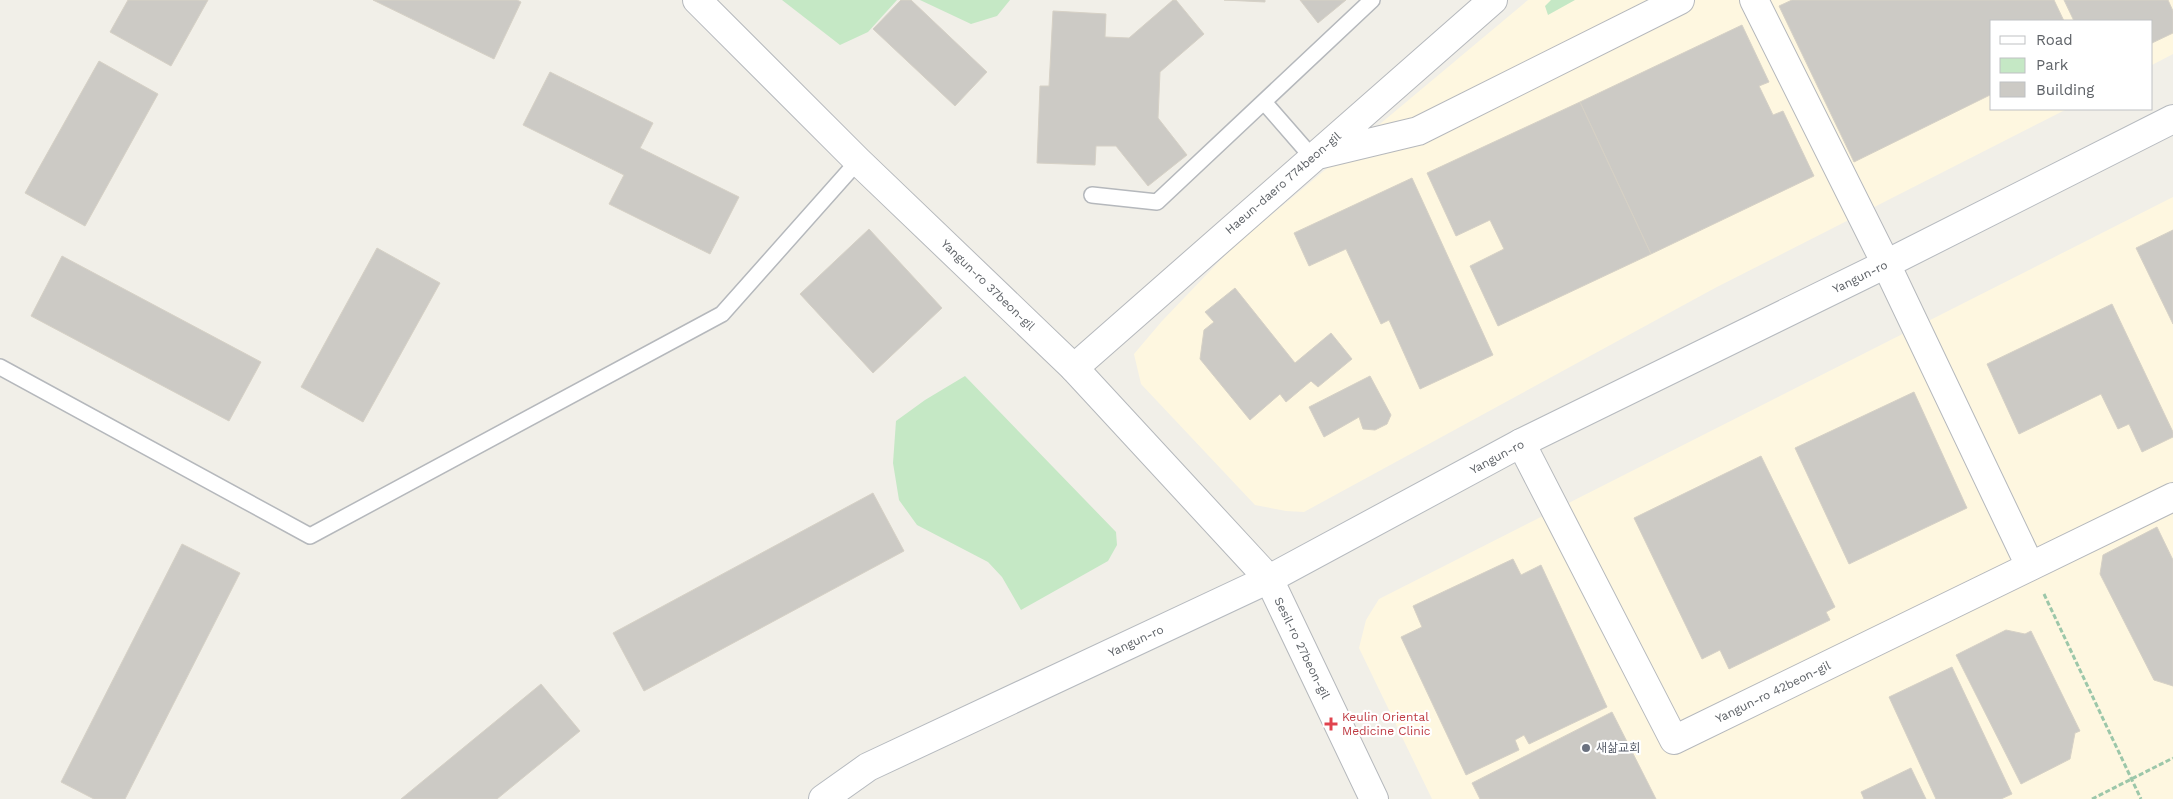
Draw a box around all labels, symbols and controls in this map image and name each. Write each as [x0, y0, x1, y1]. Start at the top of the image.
legend [1990, 20, 2153, 110]
text: Road [2036, 31, 2073, 49]
text: Park [2036, 56, 2069, 74]
text: Building [2036, 81, 2094, 99]
street label: Haeun-daero 774beon-gil [1222, 129, 1344, 237]
street label: Yangun-ro 37beon-gil [938, 237, 1038, 334]
street label: Yangun-ro [1830, 258, 1890, 296]
street label: Yangun-ro [1468, 437, 1526, 477]
street label: Sesil-ro 27beon-gil [1271, 595, 1333, 701]
street label: Yangun-ro [1106, 622, 1166, 660]
street label: Yangun-ro 42beon-gil [1713, 658, 1833, 726]
place label: Keulin Oriental Medicine Clinic [1342, 710, 1431, 738]
marker: Keulin Oriental Medicine Clinic [1324, 717, 1338, 731]
place label: 새삶교회 [1596, 741, 1640, 755]
marker: 새삶교회 [1580, 742, 1592, 754]

